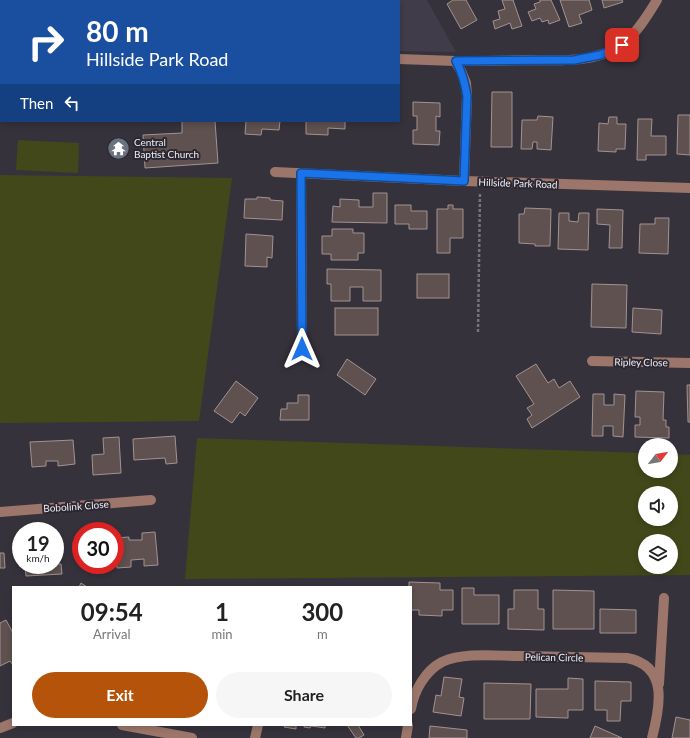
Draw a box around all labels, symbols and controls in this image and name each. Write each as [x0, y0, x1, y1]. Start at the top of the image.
text: 80 m [86, 14, 149, 48]
icon: right [20, 16, 72, 68]
pin [605, 28, 639, 62]
icon: arrive [611, 34, 633, 56]
text: Hillside Park Road [86, 48, 228, 70]
icon: left [61, 92, 83, 114]
text: Then [20, 94, 53, 112]
temple icon: Central Baptist Church [105, 135, 131, 161]
place label: Central Baptist Church [134, 136, 199, 160]
street label: Hillside Park Road [478, 176, 558, 190]
position arrow [281, 328, 323, 370]
street label: Ripley Close [614, 356, 668, 368]
north arrow [638, 438, 678, 478]
map controls [638, 438, 678, 574]
button: sound [638, 486, 678, 526]
street label: Bobolink Close [43, 498, 109, 514]
speed limit sign: 30 [72, 522, 124, 574]
text: 19 [26, 531, 50, 555]
button: layers [638, 534, 678, 574]
text: km/h [26, 552, 50, 564]
text: 09:54 [81, 597, 143, 626]
text: 1 [215, 597, 229, 626]
text: 300 [301, 597, 343, 626]
text: Arrival [93, 626, 130, 642]
text: min [212, 626, 233, 642]
text: m [317, 626, 328, 642]
street label: Pelican Circle [525, 650, 583, 664]
button: Exit [32, 672, 208, 718]
button: Share [216, 672, 392, 718]

